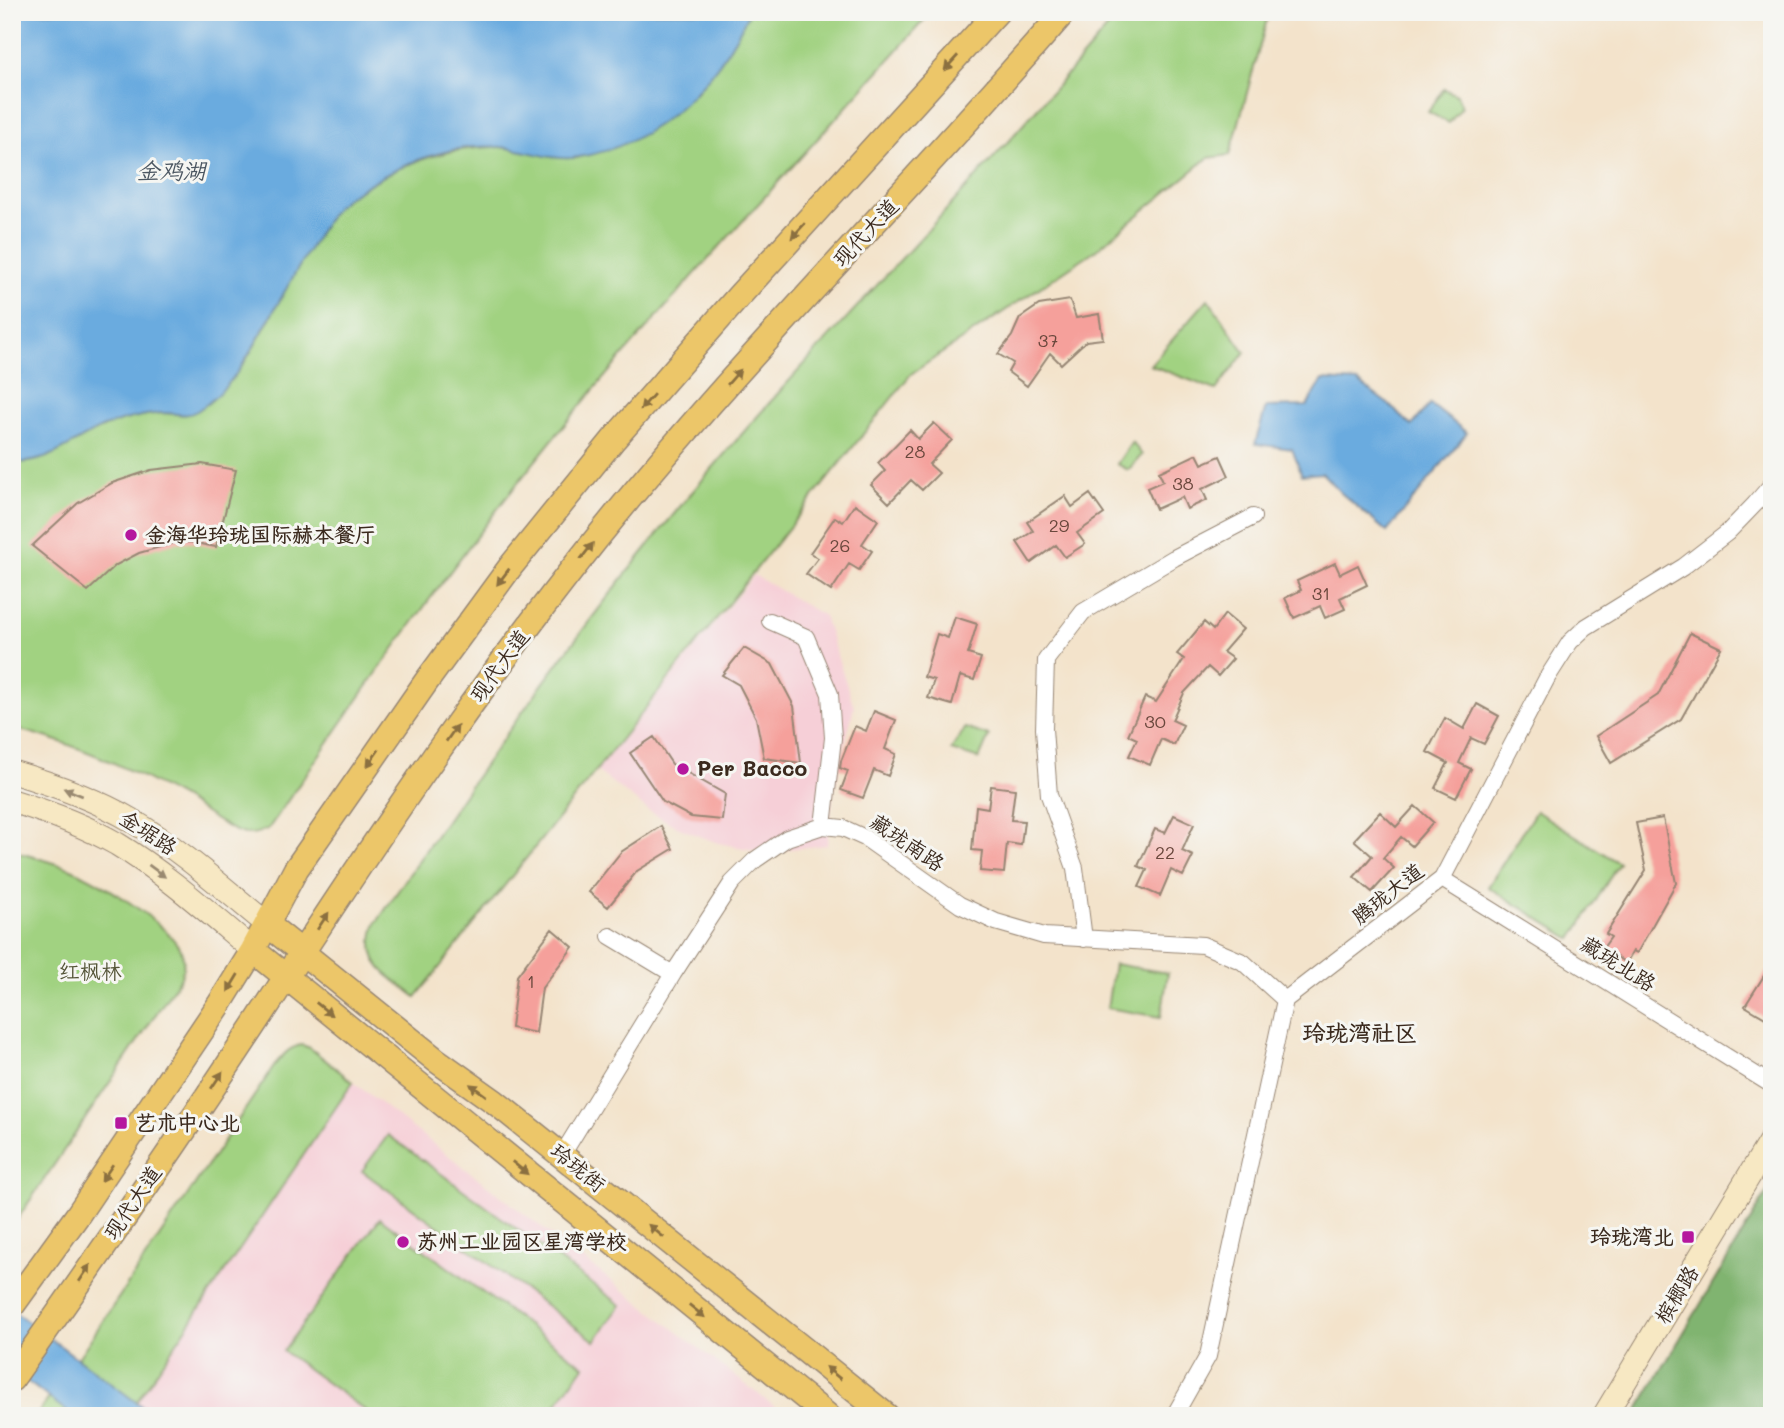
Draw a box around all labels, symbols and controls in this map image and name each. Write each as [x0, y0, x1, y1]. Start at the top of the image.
one-way arrow [944, 55, 960, 72]
water label: 金鸡湖 [137, 155, 208, 185]
street label: 现代大道 [826, 192, 903, 272]
one-way arrow [790, 222, 806, 240]
house number: 37 [1038, 328, 1058, 352]
one-way arrow [726, 368, 742, 386]
one-way arrow [640, 393, 655, 410]
house number: 28 [905, 439, 926, 463]
house number: 38 [1172, 471, 1194, 495]
house number: 29 [1049, 513, 1070, 537]
place label: 金海华玲珑国际赫本餐厅 [145, 520, 376, 547]
marker: 金海华玲珑国际赫本餐厅 [123, 527, 139, 543]
house number: 26 [830, 533, 850, 557]
one-way arrow [580, 542, 595, 560]
one-way arrow [495, 568, 510, 586]
house number: 31 [1312, 581, 1330, 605]
street label: 现代大道 [463, 623, 534, 707]
house number: 30 [1144, 709, 1166, 733]
one-way arrow [445, 724, 459, 742]
one-way arrow [366, 749, 380, 767]
place label: Per Bacco [697, 754, 808, 781]
marker: Per Bacco [675, 761, 691, 777]
one-way arrow [62, 786, 83, 797]
street label: 金琚路 [115, 803, 183, 860]
street label: 藏珑南路 [865, 807, 950, 876]
house number: 22 [1155, 840, 1175, 864]
street label: 腾珑大道 [1346, 856, 1428, 929]
one-way arrow [147, 864, 165, 879]
one-way arrow [316, 912, 330, 930]
street label: 藏珑北路 [1576, 929, 1662, 996]
park label: 红枫林 [59, 957, 122, 984]
house number: 1 [527, 969, 535, 993]
one-way arrow [226, 974, 239, 993]
one-way arrow [315, 1002, 333, 1016]
district label: 玲珑湾社区 [1303, 1017, 1418, 1047]
one-way arrow [210, 1071, 224, 1089]
one-way arrow [469, 1083, 487, 1097]
place label: 艺术中心北 [135, 1108, 240, 1135]
marker: 艺术中心北 [113, 1115, 129, 1131]
street label: 玲珑街 [546, 1137, 612, 1197]
street label: 现代大道 [97, 1160, 166, 1245]
one-way arrow [510, 1160, 528, 1175]
one-way arrow [100, 1163, 113, 1182]
place label: 玲珑湾北 [1590, 1222, 1674, 1249]
one-way arrow [647, 1224, 665, 1239]
place label: 苏州工业园区星湾学校 [417, 1227, 627, 1254]
marker: 玲珑湾北 [1680, 1229, 1696, 1245]
marker: 苏州工业园区星湾学校 [395, 1234, 411, 1250]
street label: 槟榔路 [1648, 1260, 1704, 1328]
one-way arrow [78, 1264, 91, 1283]
one-way arrow [687, 1303, 705, 1318]
one-way arrow [825, 1366, 843, 1381]

